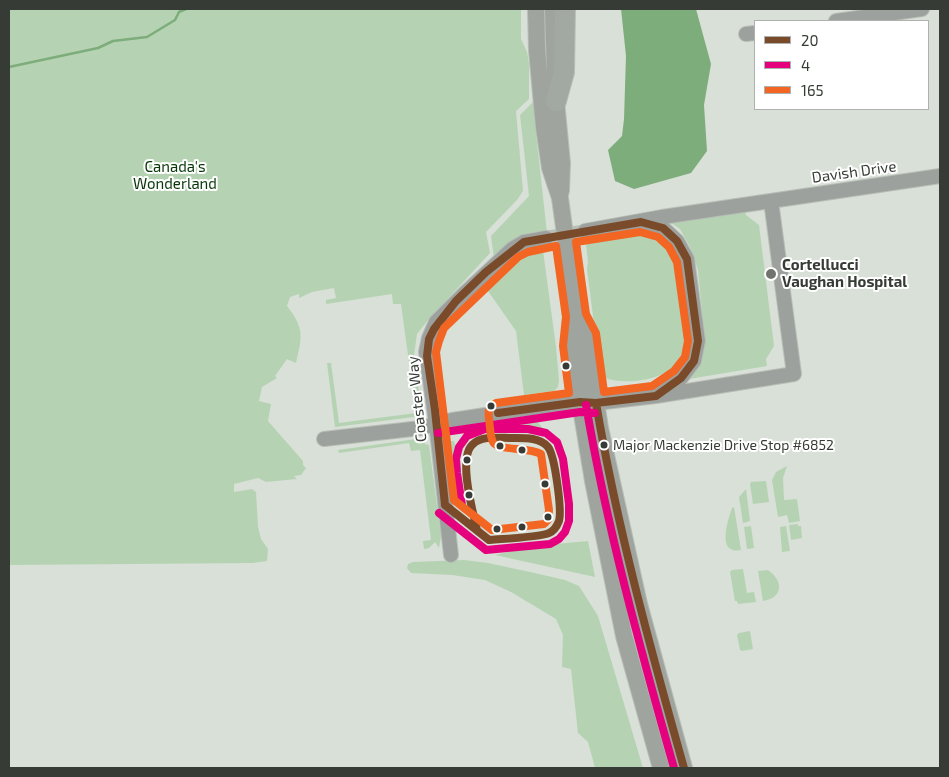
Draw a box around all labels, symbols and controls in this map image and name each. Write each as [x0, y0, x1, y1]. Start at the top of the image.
legend [754, 20, 929, 110]
text: 20 [801, 31, 818, 49]
text: 4 [801, 56, 810, 74]
text: 165 [801, 81, 824, 99]
street label: Davish Drive [811, 157, 897, 187]
park label: Canada's Wonderland [133, 158, 217, 193]
place label: Cortellucci Vaughan Hospital [782, 256, 907, 291]
marker: Cortellucci Vaughan Hospital [764, 267, 778, 281]
street label: Coaster Way [404, 355, 430, 443]
unlabelled marker [561, 361, 571, 371]
unlabelled marker [486, 401, 496, 411]
place label: Major Mackenzie Drive Stop #6852 [613, 437, 834, 453]
marker: Major Mackenzie Drive Stop #6852 [599, 440, 609, 450]
unlabelled marker [495, 441, 505, 451]
unlabelled marker [517, 445, 527, 455]
unlabelled marker [462, 455, 472, 465]
unlabelled marker [540, 479, 550, 489]
unlabelled marker [464, 490, 474, 500]
unlabelled marker [543, 512, 553, 522]
unlabelled marker [517, 522, 527, 532]
unlabelled marker [492, 524, 502, 534]

